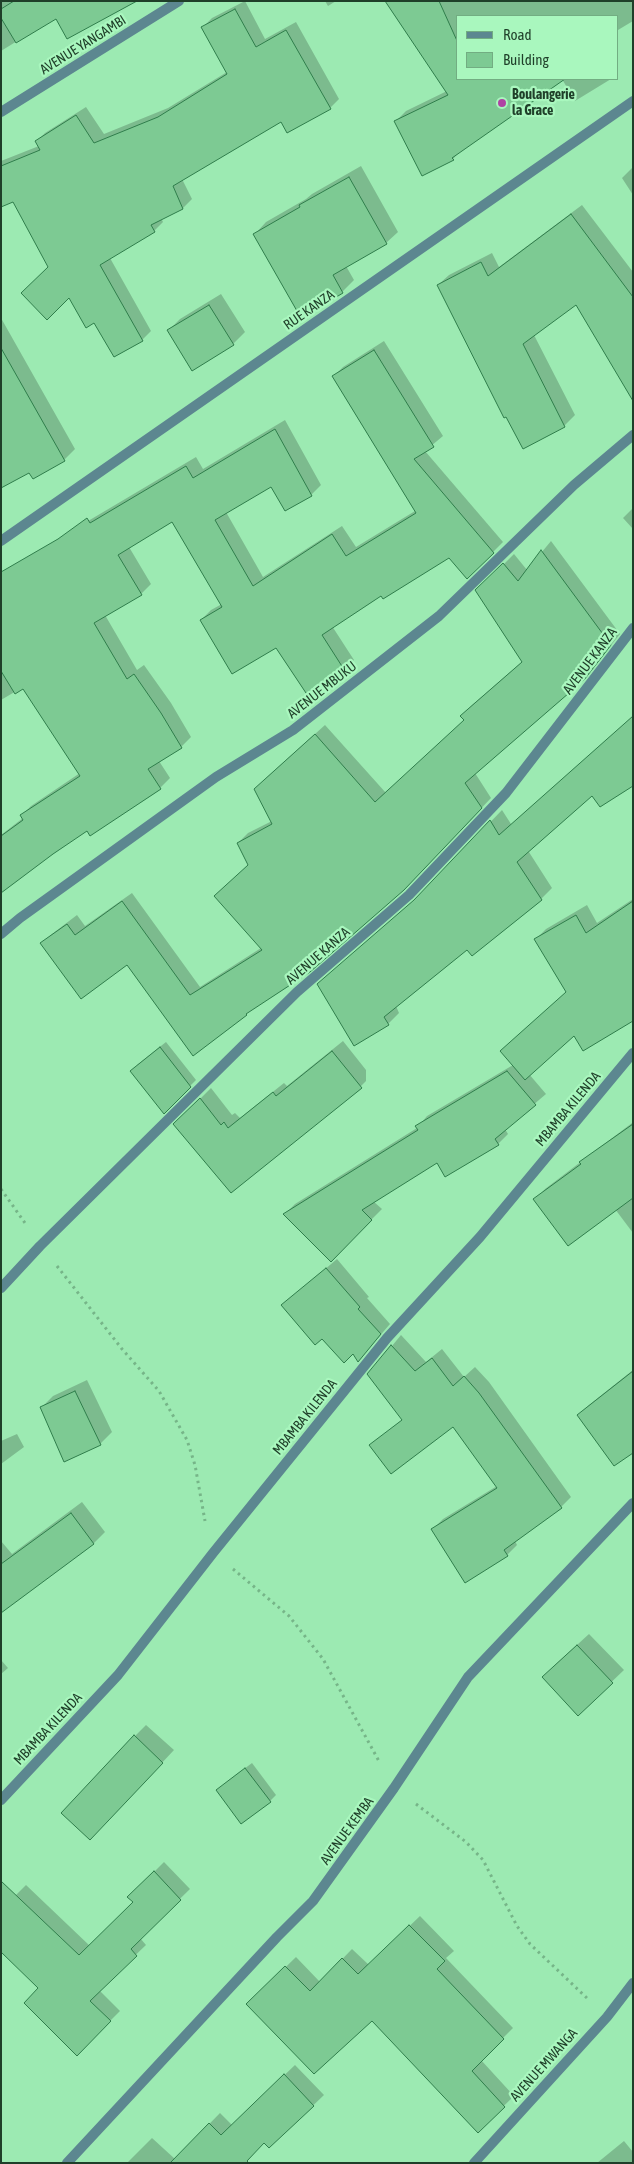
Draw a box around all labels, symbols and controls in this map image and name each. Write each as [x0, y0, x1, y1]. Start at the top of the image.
street label: AVENUE YANGAMBI [37, 12, 129, 78]
legend [456, 15, 619, 80]
text: Road [503, 26, 532, 43]
text: Building [503, 51, 549, 68]
place label: Boulangerie la Grace [512, 87, 575, 120]
marker: Boulangerie la Grace [496, 97, 508, 109]
street label: RUE KANZA [280, 286, 338, 334]
street label: AVENUE KANZA [560, 624, 620, 698]
street label: AVENUE MBUKU [284, 658, 360, 722]
street label: AVENUE KANZA [283, 924, 353, 988]
street label: MBAMBA KILENDA [532, 1068, 604, 1150]
street label: MBAMBA KILENDA [269, 1376, 341, 1458]
street label: MBAMBA KILENDA [10, 1689, 86, 1769]
street label: AVENUE KEMBA [317, 1794, 377, 1868]
street label: AVENUE MWANGA [507, 2025, 581, 2105]

